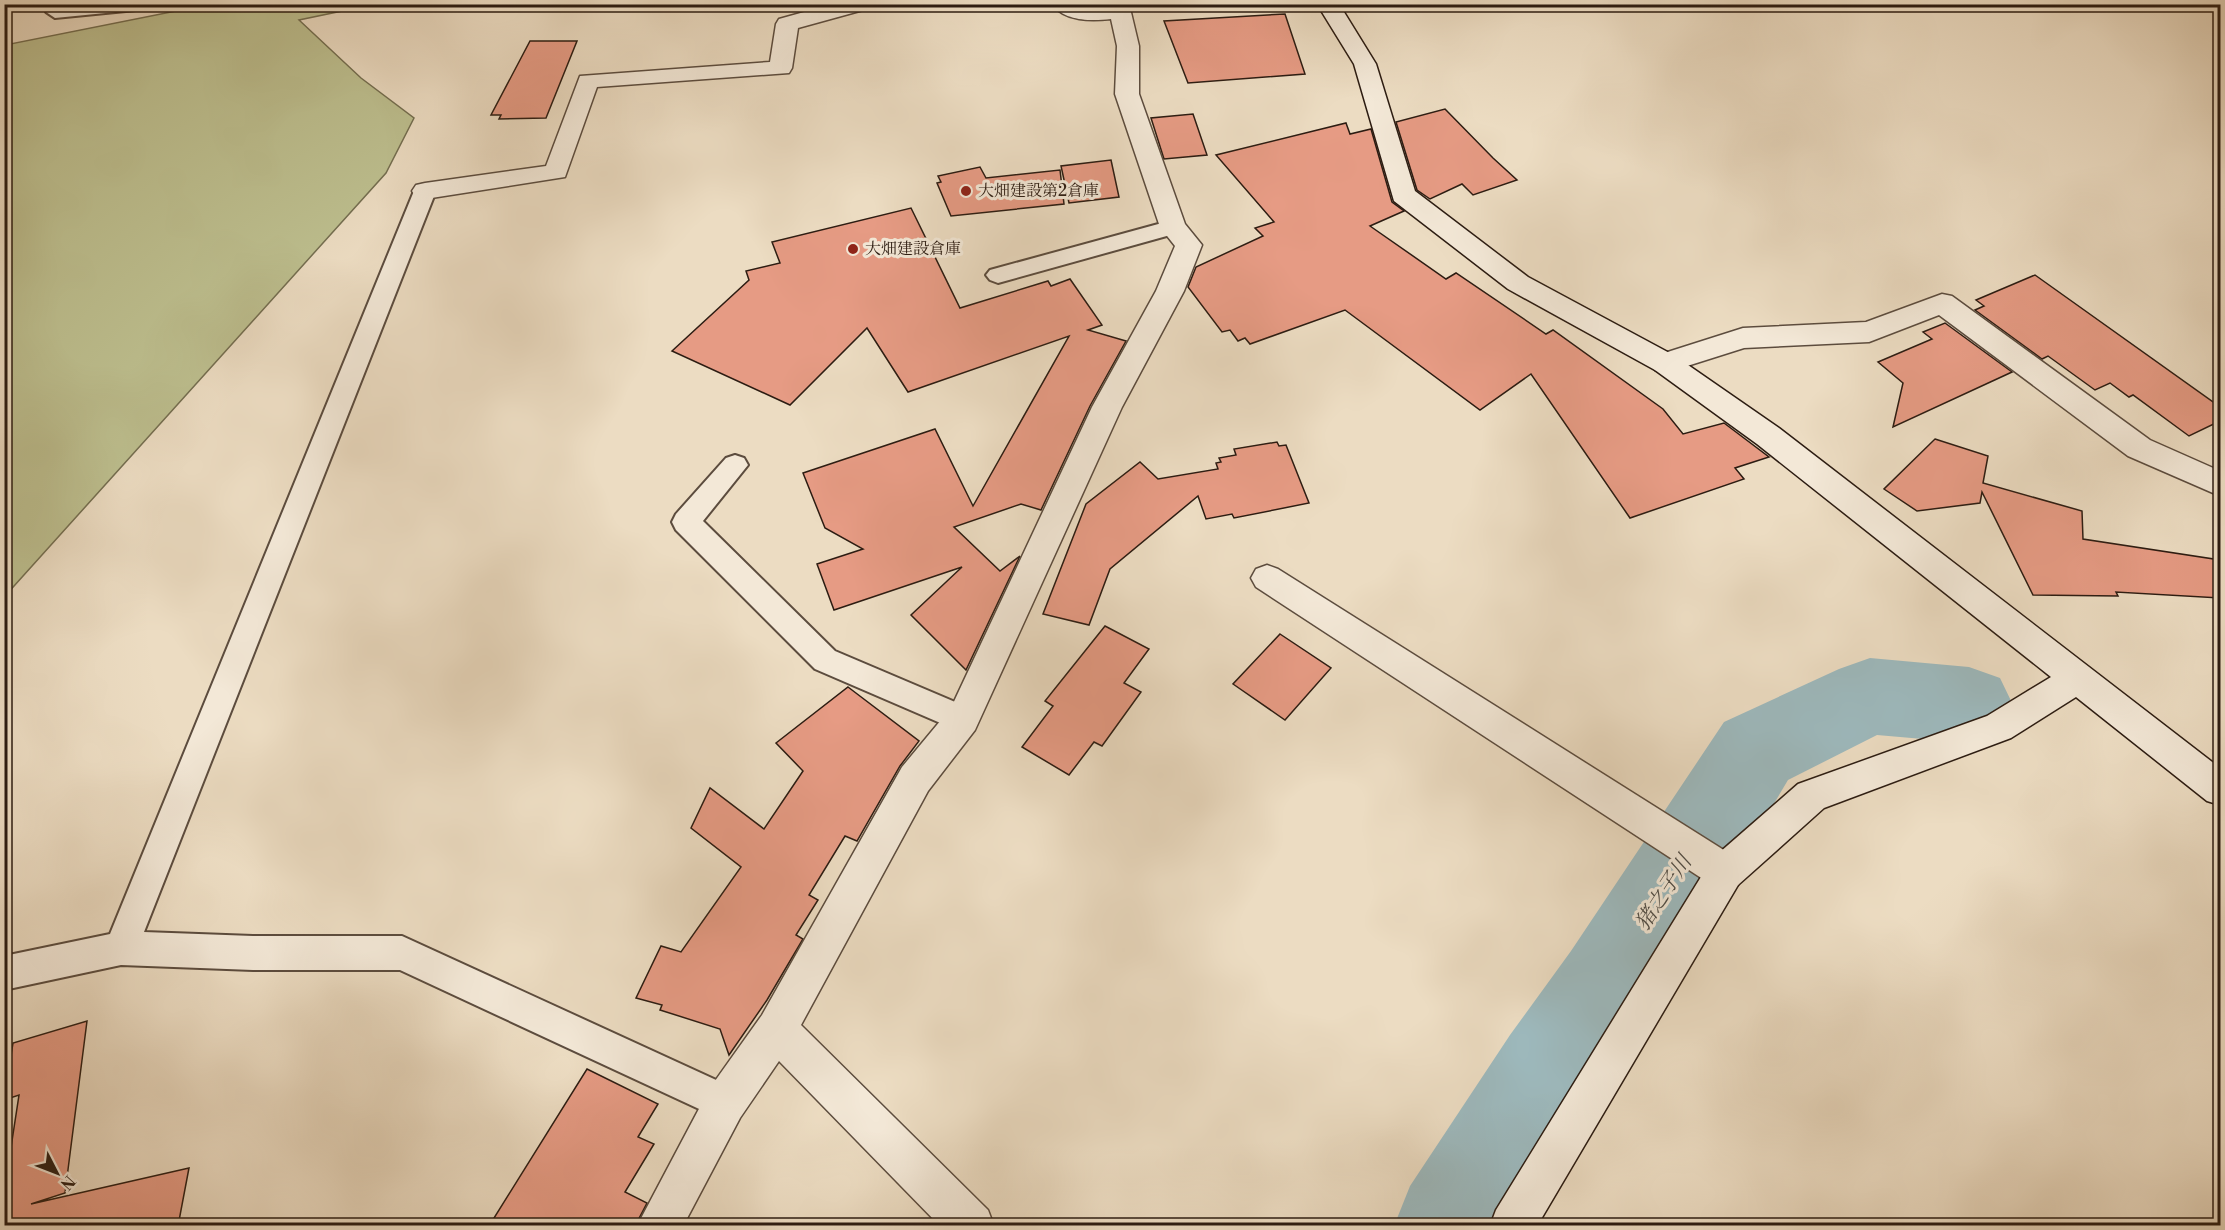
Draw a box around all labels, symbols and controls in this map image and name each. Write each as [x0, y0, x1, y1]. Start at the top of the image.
place label: 大畑建設第2倉庫 [978, 181, 1099, 201]
marker: 大畑建設第2倉庫 [959, 184, 973, 198]
place label: 大畑建設倉庫 [865, 239, 961, 259]
marker: 大畑建設倉庫 [846, 242, 860, 256]
water label: 猪之子川 [1630, 849, 1699, 935]
north arrow [27, 1143, 87, 1203]
text: N [56, 1171, 79, 1194]

